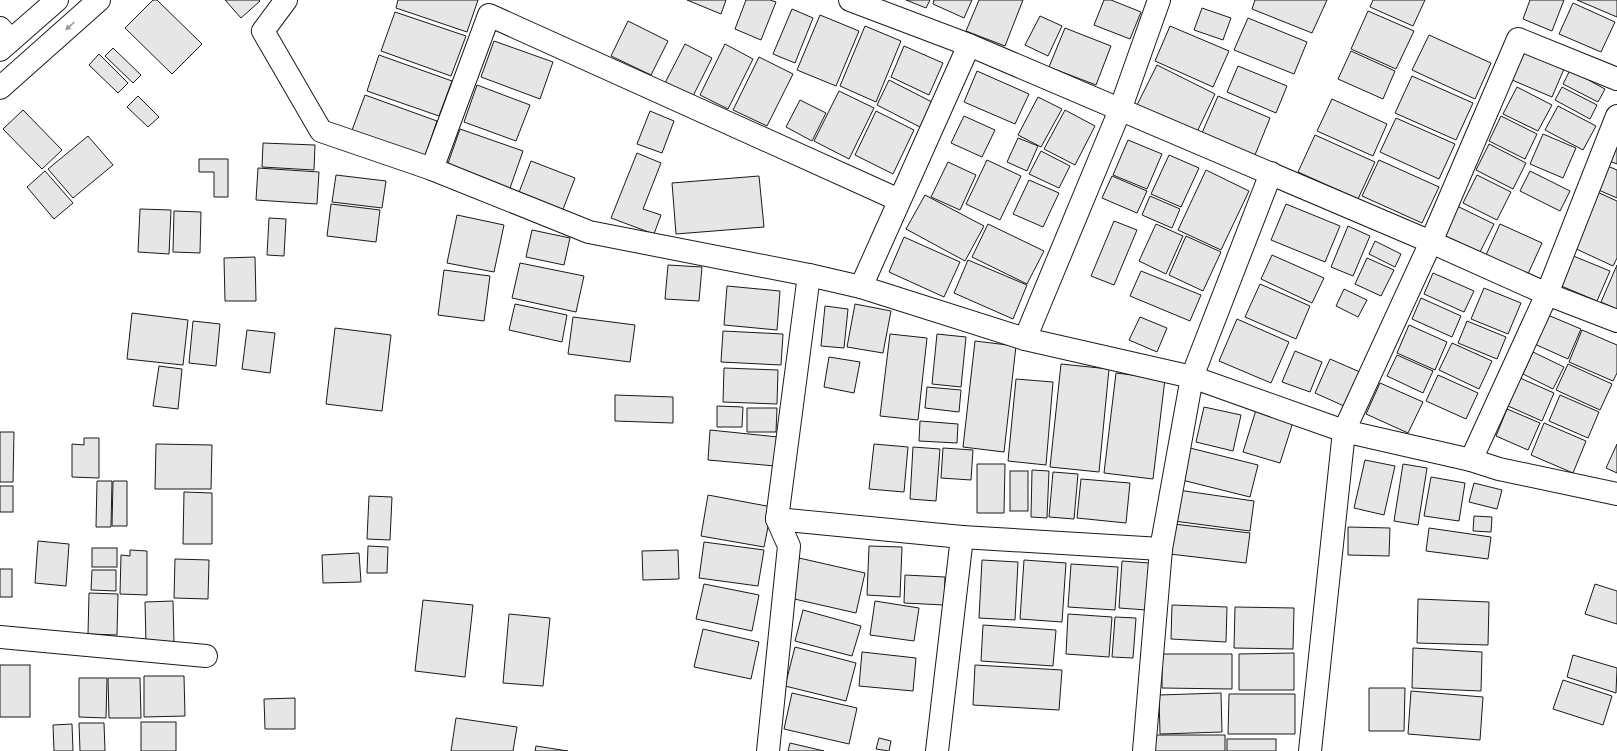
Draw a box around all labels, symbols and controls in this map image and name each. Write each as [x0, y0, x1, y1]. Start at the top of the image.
one-way arrow [65, 21, 74, 30]

